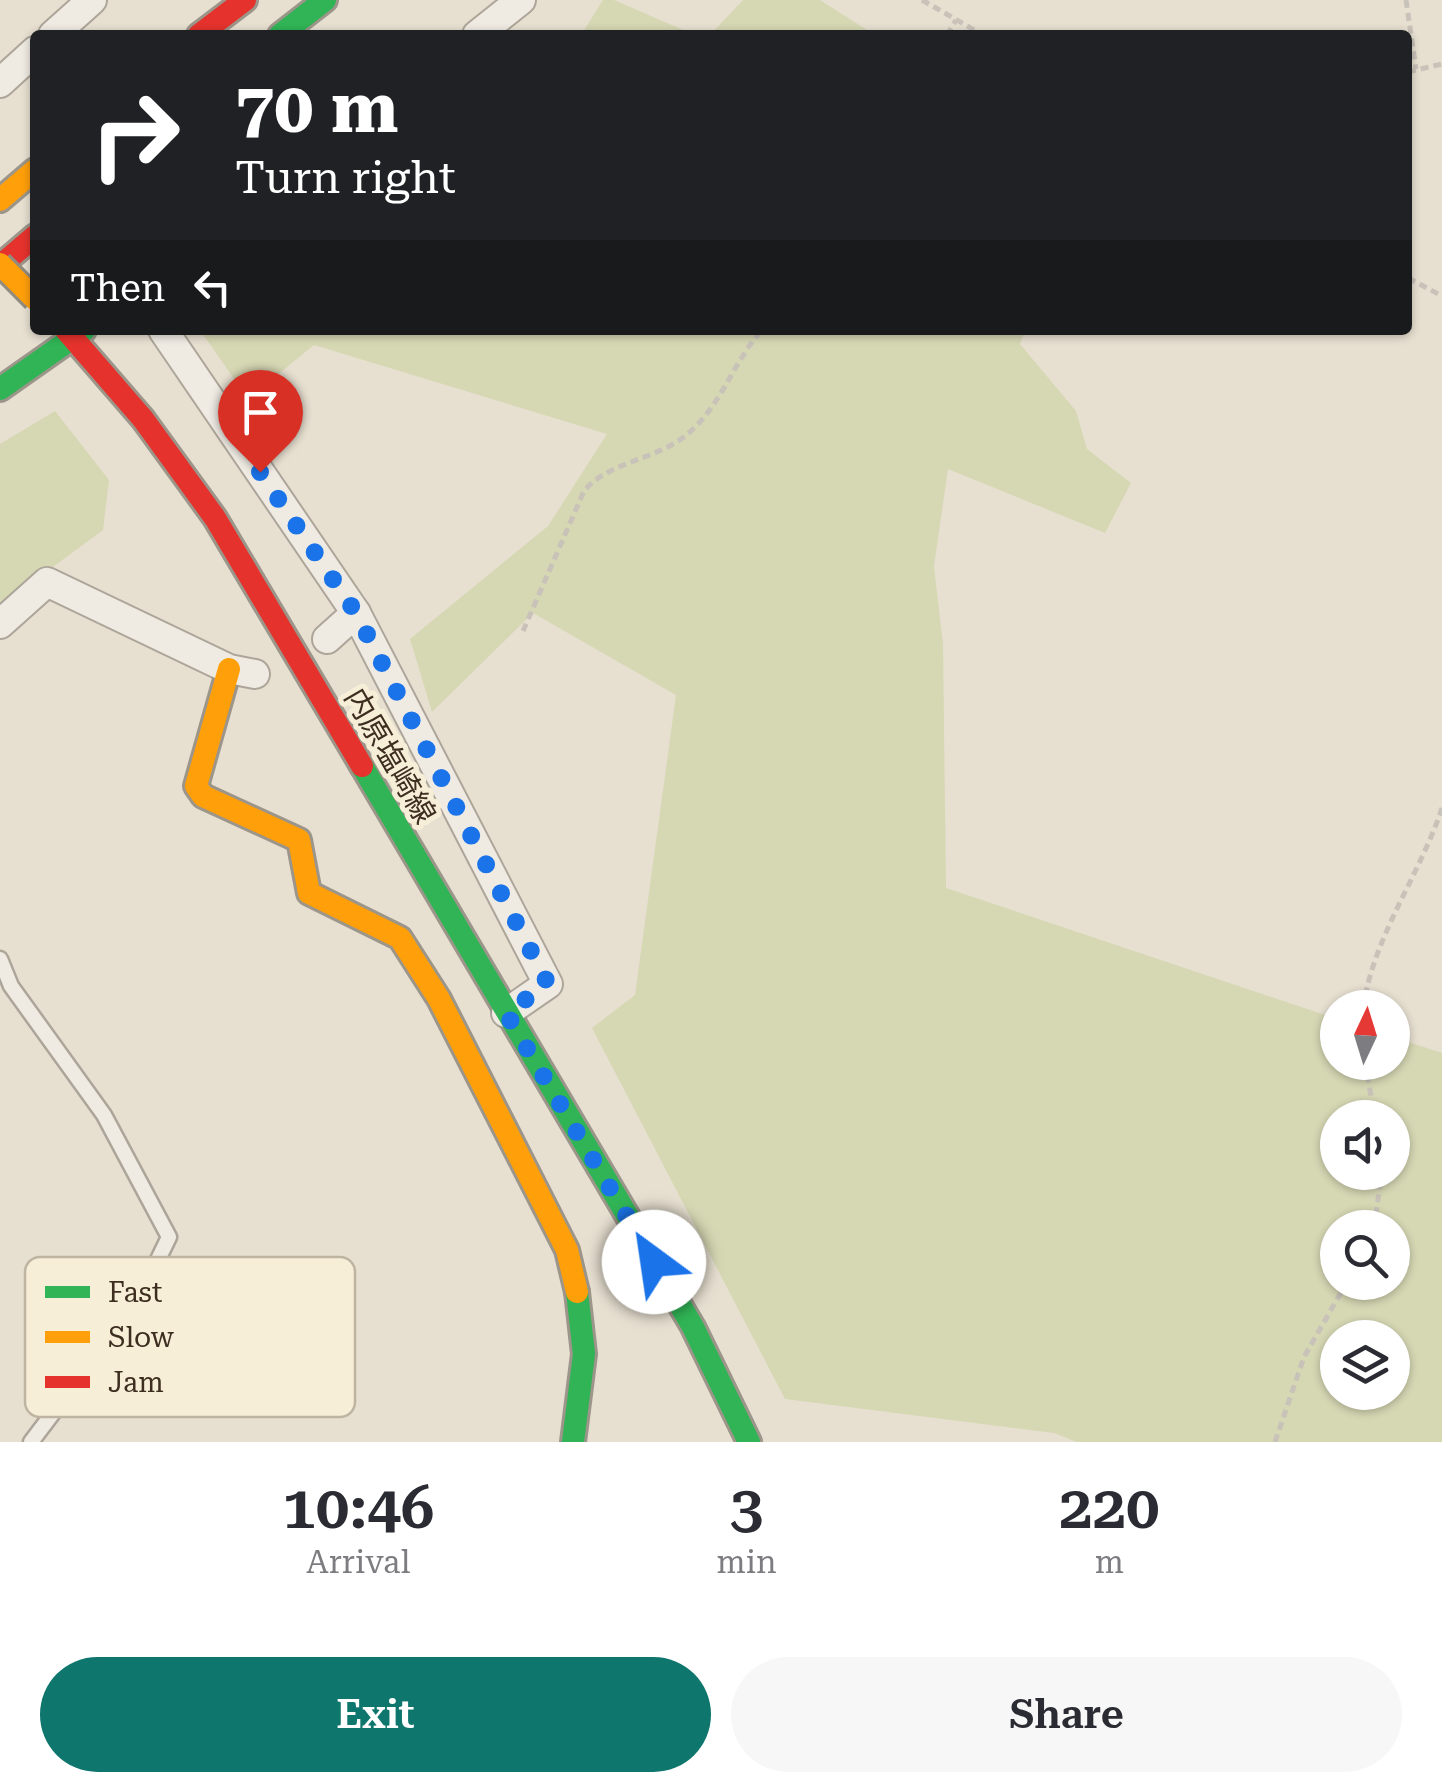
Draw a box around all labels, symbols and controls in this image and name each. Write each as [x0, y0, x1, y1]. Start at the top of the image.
text: 70 m [235, 67, 399, 149]
icon: right [70, 70, 200, 200]
text: Turn right [235, 151, 456, 204]
icon: left [185, 260, 240, 315]
text: Then [70, 266, 165, 310]
pin [218, 370, 303, 473]
icon: arrive [233, 385, 288, 440]
street label: 内原塩崎線 [338, 682, 443, 829]
north arrow [1320, 990, 1410, 1080]
map controls [1320, 990, 1410, 1410]
button: sound [1320, 1100, 1410, 1190]
position arrow [602, 1210, 706, 1314]
button: search [1320, 1210, 1410, 1300]
legend [25, 1257, 355, 1417]
text: Fast [108, 1276, 162, 1309]
button: layers [1320, 1320, 1410, 1410]
text: Slow [108, 1321, 175, 1354]
text: Jam [108, 1366, 164, 1399]
text: 10:46 [282, 1472, 434, 1543]
text: 3 [730, 1472, 763, 1543]
text: 220 [1059, 1472, 1160, 1543]
text: Arrival [306, 1543, 410, 1581]
text: min [717, 1543, 777, 1581]
text: m [1095, 1543, 1124, 1581]
button: Exit [40, 1657, 711, 1772]
button: Share [731, 1657, 1402, 1772]

